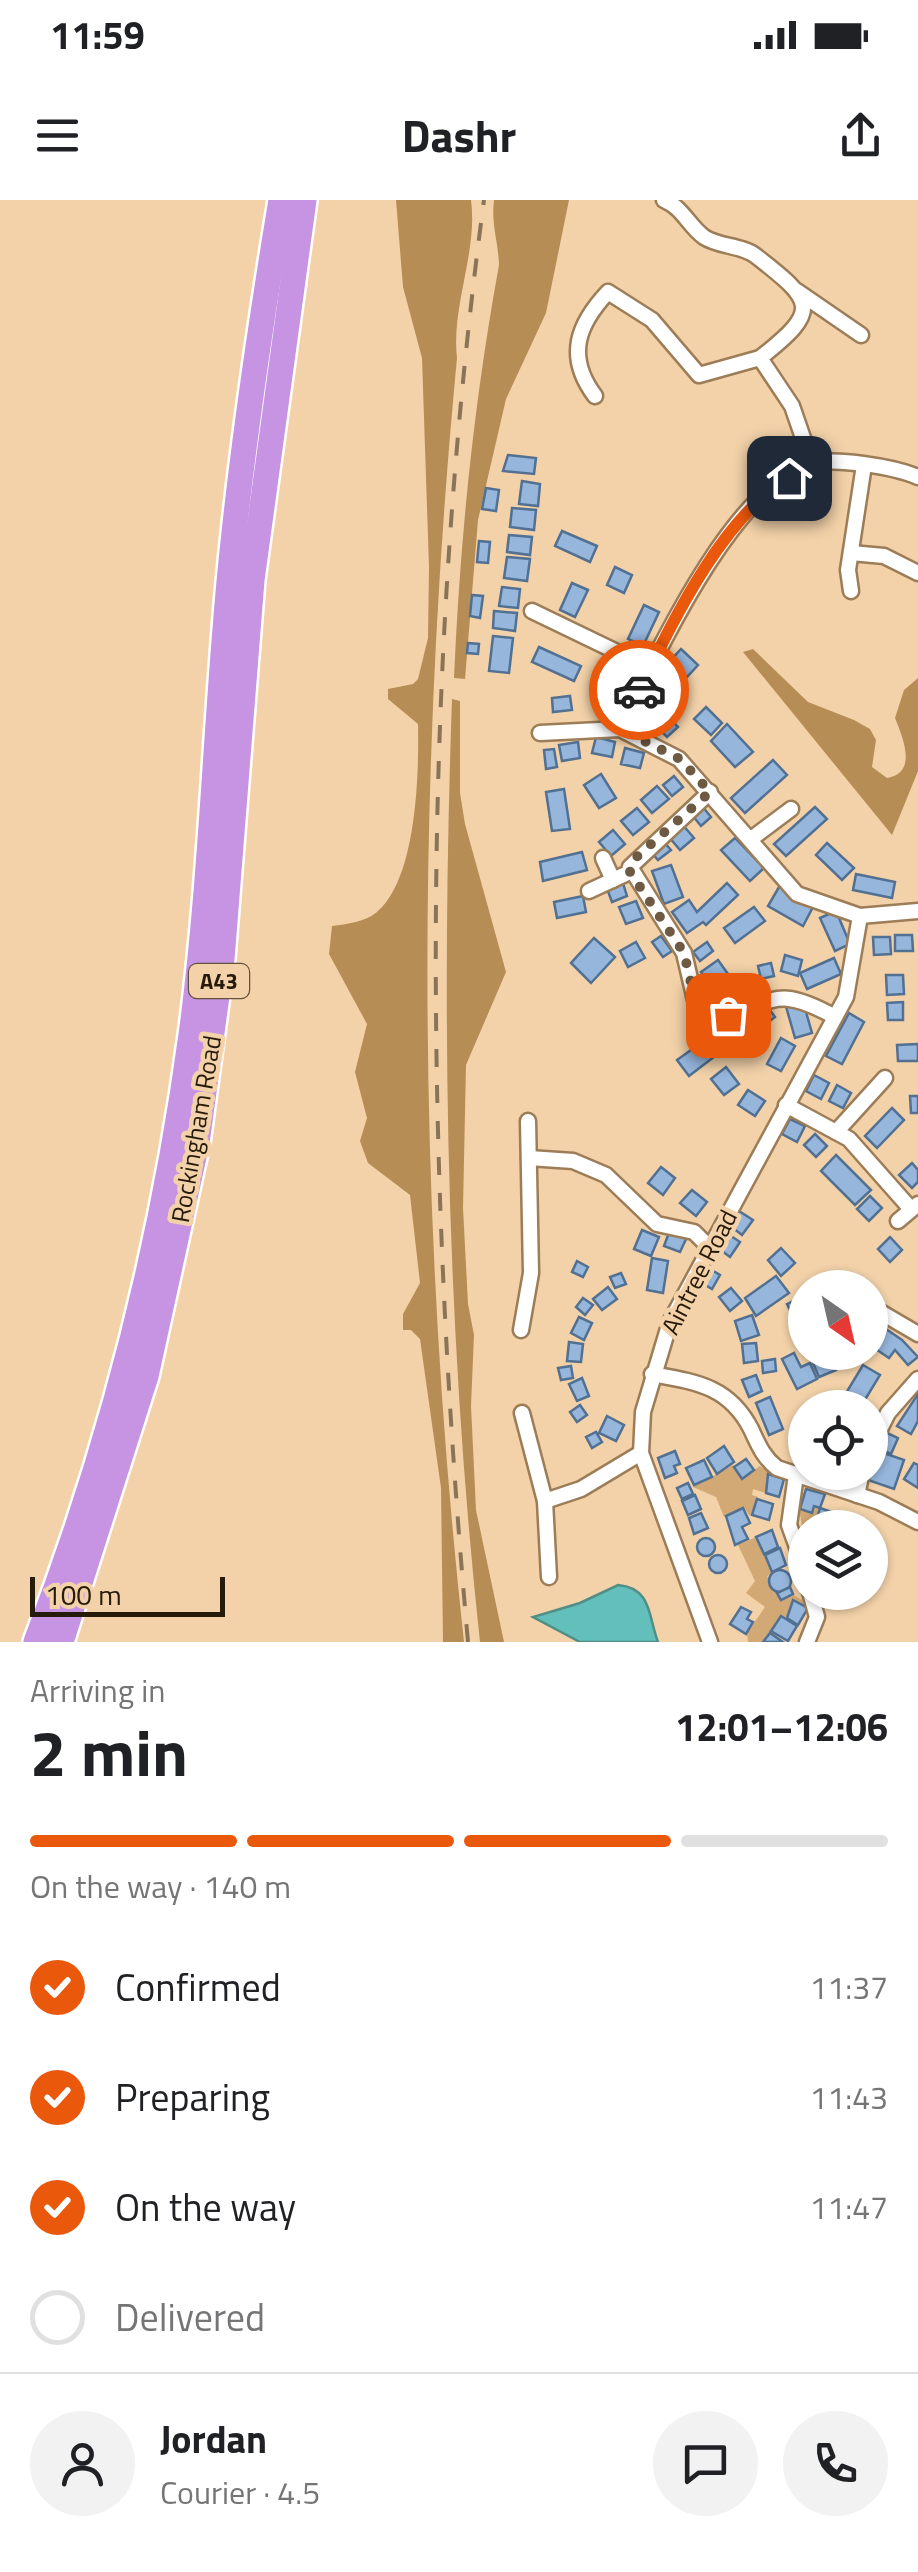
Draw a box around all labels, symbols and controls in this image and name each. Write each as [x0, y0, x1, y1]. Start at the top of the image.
text: 11:59 [50, 6, 145, 64]
text: Dashr [402, 101, 516, 169]
icon: menu [30, 108, 85, 163]
icon: share [833, 108, 888, 163]
pin [747, 436, 832, 521]
icon: home [762, 451, 817, 506]
courier [589, 640, 689, 740]
icon: car [612, 663, 667, 718]
road number: A43 [189, 964, 249, 998]
pin [686, 973, 771, 1058]
icon: bag [701, 988, 756, 1043]
street label: Rockingham Road [161, 1032, 231, 1226]
street label: Aintree Road [651, 1203, 747, 1341]
north arrow [788, 1270, 888, 1370]
map controls [788, 1270, 888, 1610]
button: locate [788, 1390, 888, 1490]
button: layers [788, 1510, 888, 1610]
scale bar [30, 1572, 225, 1616]
text: 100 m [45, 1573, 122, 1616]
text: Arriving in [30, 1666, 166, 1714]
text: 12:01–12:06 [675, 1698, 888, 1756]
text: 2 min [30, 1702, 188, 1801]
text: On the way · 140 m [30, 1862, 291, 1910]
text: Confirmed [115, 1958, 281, 2016]
icon: check [30, 1960, 85, 2015]
text: 11:37 [809, 1963, 888, 2011]
text: Preparing [115, 2068, 270, 2126]
icon: check [30, 2070, 85, 2125]
text: 11:43 [809, 2073, 888, 2121]
text: On the way [115, 2178, 296, 2236]
icon: check [30, 2180, 85, 2235]
text: 11:47 [809, 2183, 888, 2231]
text: Delivered [115, 2288, 265, 2346]
text: Jordan [160, 2410, 267, 2468]
button: person [30, 2411, 135, 2516]
button: chat [653, 2411, 758, 2516]
button: phone [783, 2411, 888, 2516]
text: Courier · 4.5 [160, 2468, 320, 2516]

